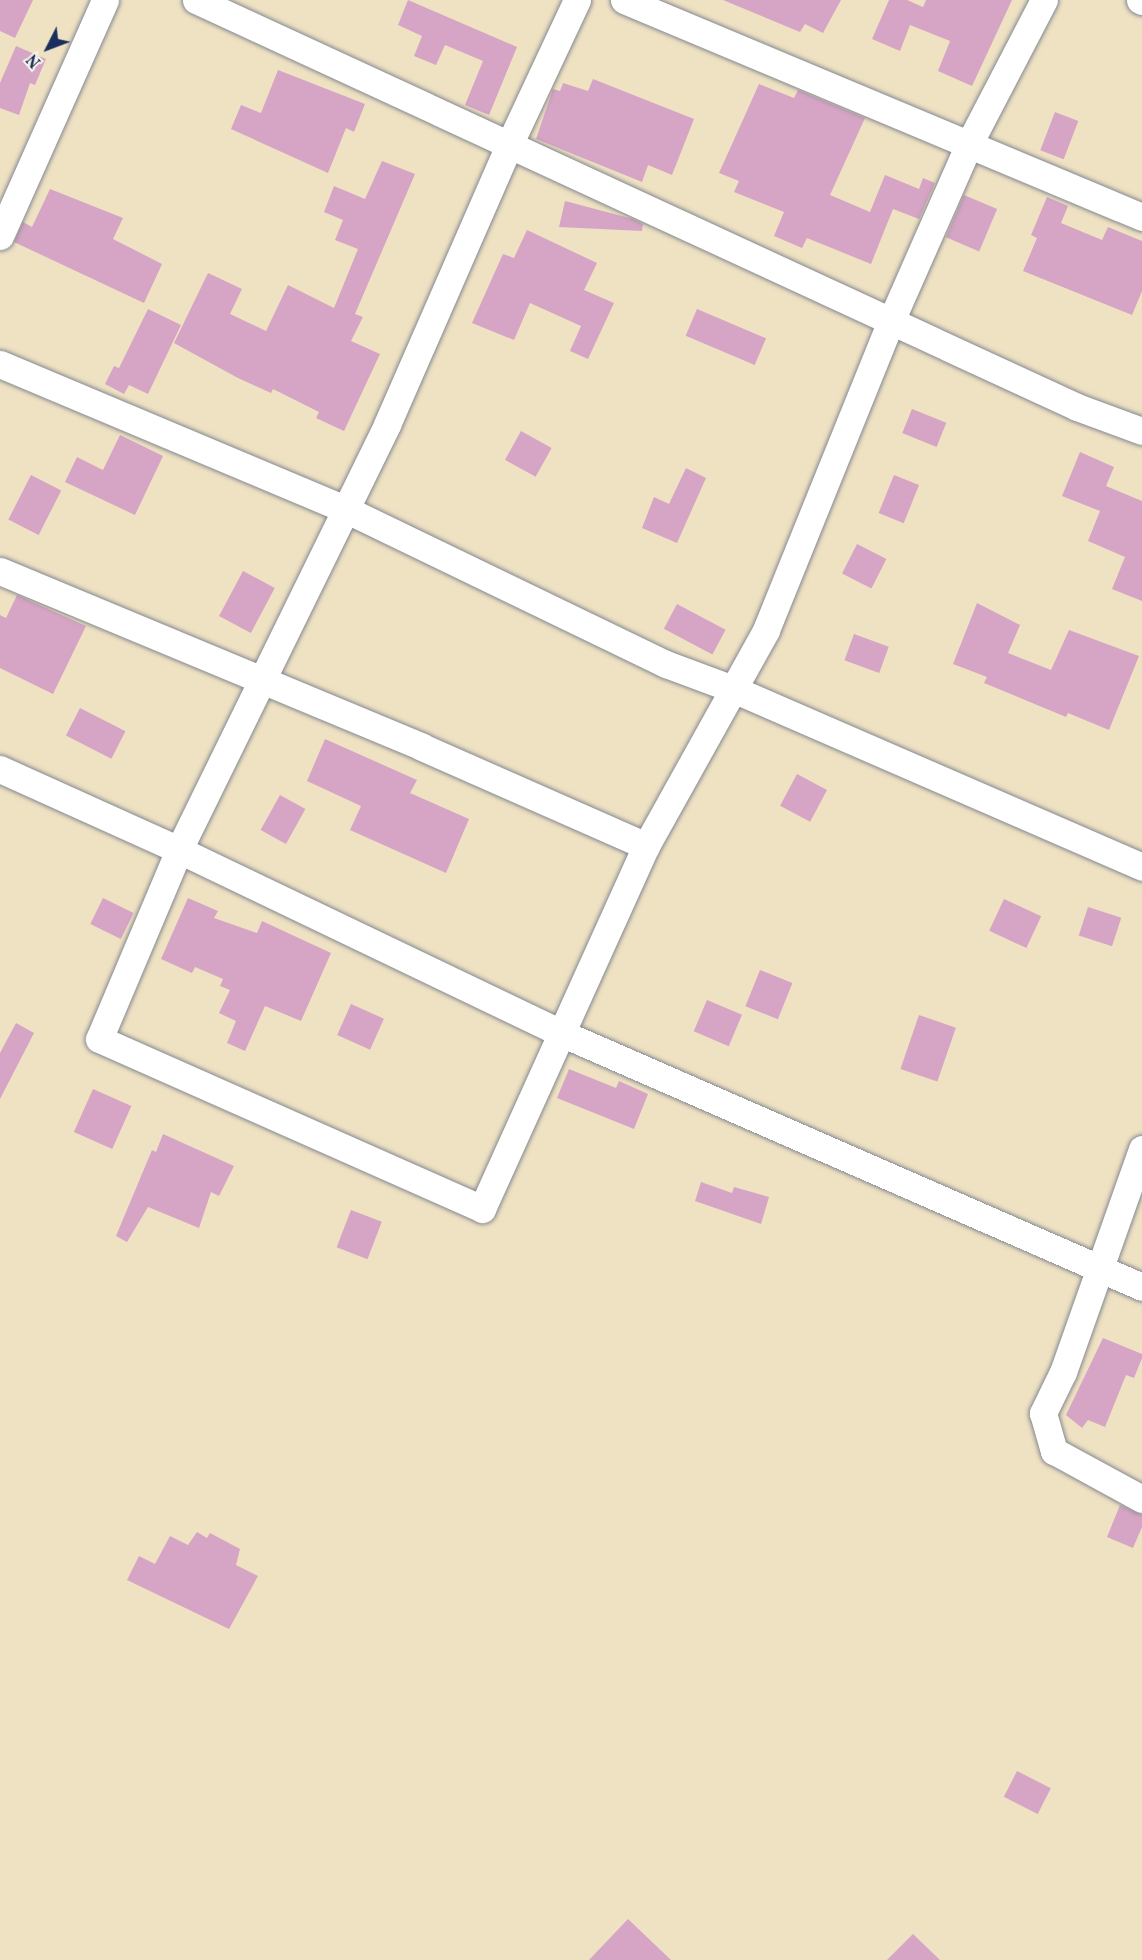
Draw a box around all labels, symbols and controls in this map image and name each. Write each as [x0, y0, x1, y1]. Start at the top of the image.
north arrow [18, 18, 78, 78]
text: N [23, 48, 47, 72]

